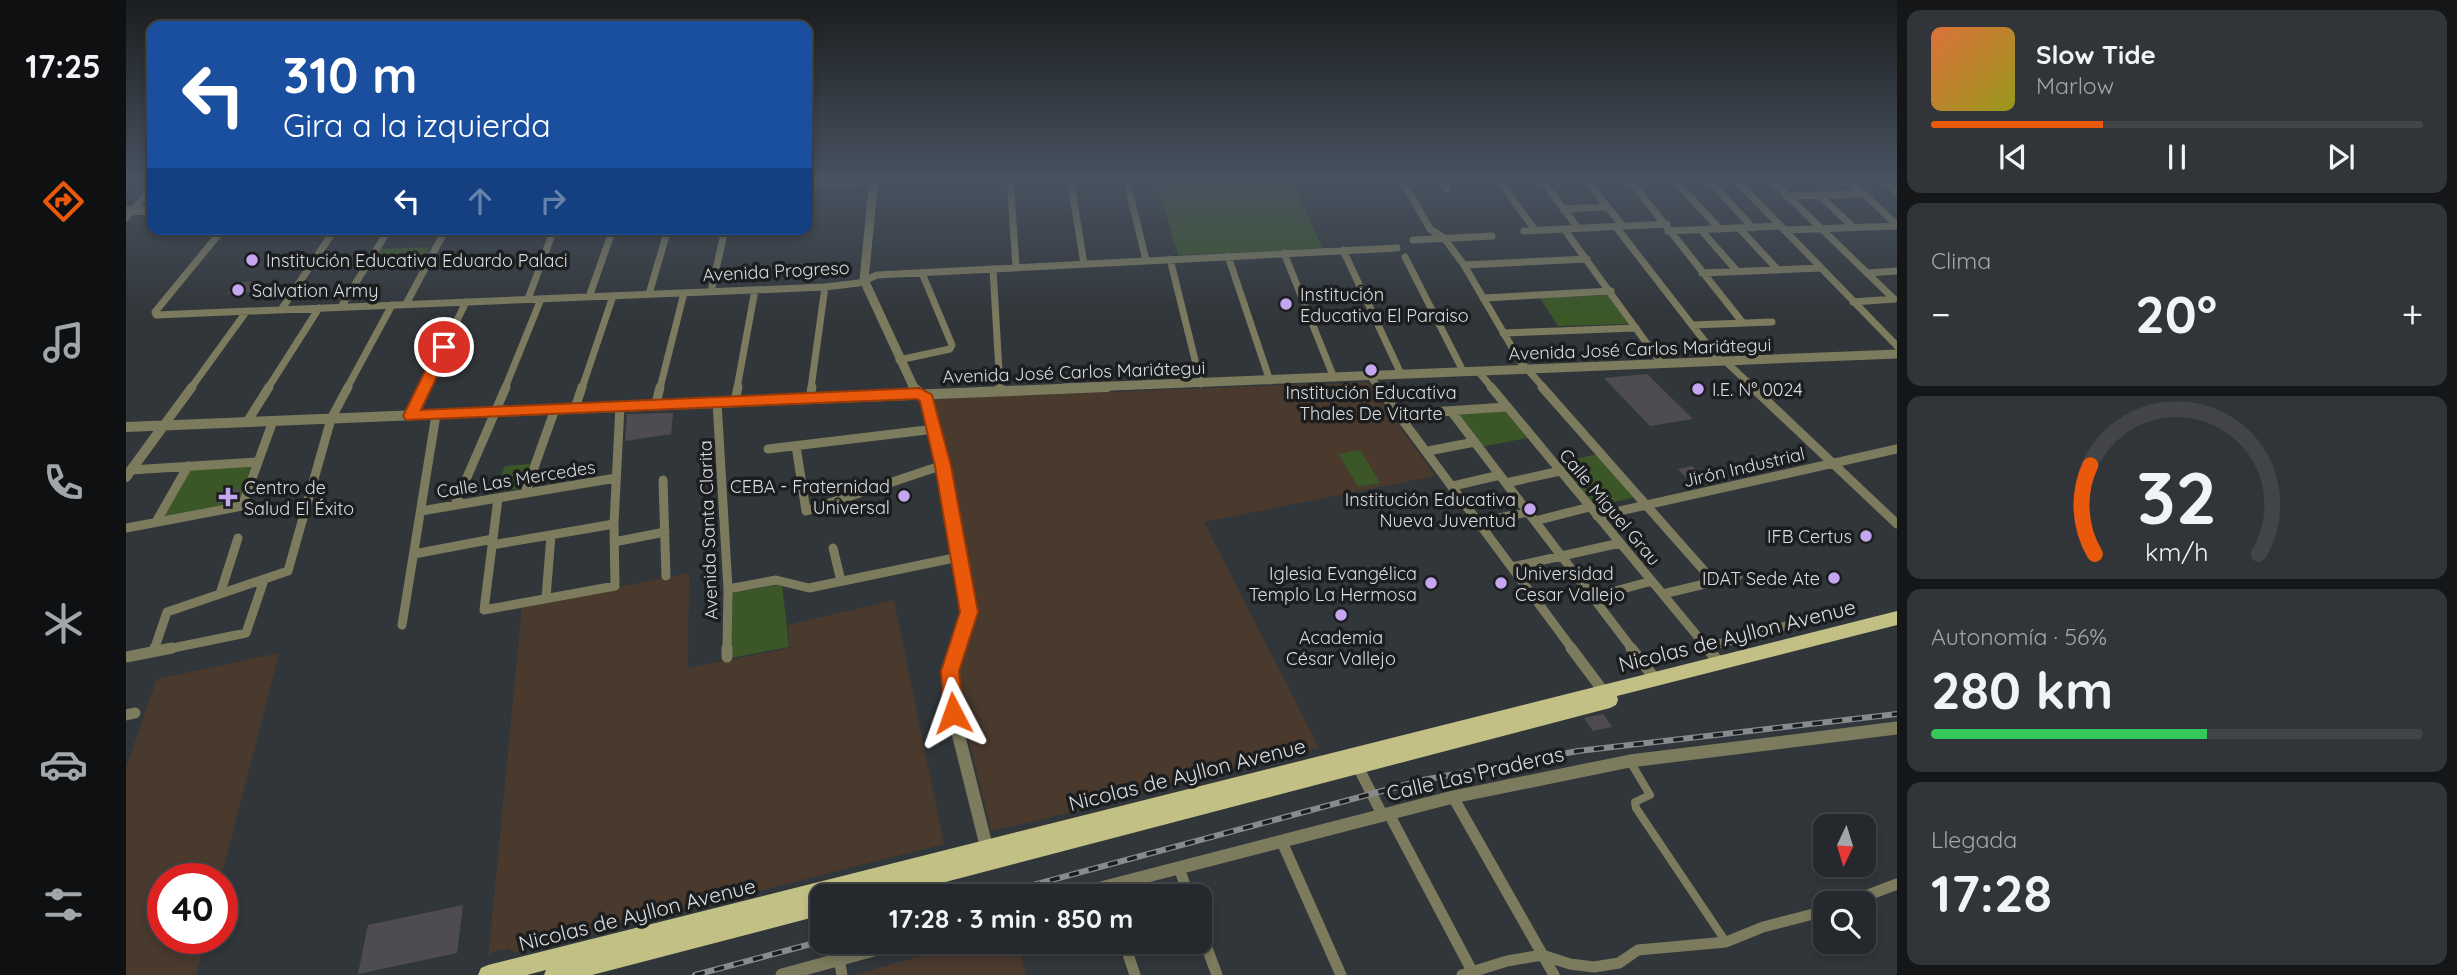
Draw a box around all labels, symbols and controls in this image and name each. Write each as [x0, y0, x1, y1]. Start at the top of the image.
text: Slow Tide [2036, 38, 2156, 71]
text: 310 m [283, 44, 417, 105]
text: 17:25 [25, 46, 101, 86]
icon: left [168, 49, 259, 140]
text: Marlow [2036, 71, 2114, 100]
text: Gira a la izquierda [283, 105, 551, 145]
icon: previous [1994, 138, 2032, 176]
icon: pause [2158, 138, 2196, 176]
icon: next [2322, 138, 2360, 176]
icon: directions [39, 177, 88, 226]
icon: left [388, 182, 426, 220]
icon: ahead [461, 182, 499, 220]
icon: right [534, 182, 572, 220]
text: Clima [1931, 246, 1991, 275]
place label: Institución Educativa Eduardo Palaci [266, 249, 568, 272]
marker: Institución Educativa Eduardo Palaci [244, 252, 260, 268]
street label: Avenida Progreso [702, 256, 850, 286]
place label: Salvation Army [252, 279, 378, 302]
text: 20° [2135, 281, 2217, 346]
marker: Salvation Army [230, 282, 246, 298]
place label: Institución Educativa El Paraiso [1300, 283, 1469, 327]
text: − [1931, 290, 1951, 338]
text: + [2402, 290, 2423, 338]
marker: Institución Educativa El Paraiso [1278, 296, 1294, 312]
pin [414, 317, 474, 377]
icon: music [39, 318, 88, 367]
icon: arrive [425, 328, 463, 366]
street label: Avenida José Carlos Mariátegui [1508, 333, 1772, 365]
street label: Avenida José Carlos Mariátegui [942, 356, 1206, 388]
marker: Institución Educativa Thales De Vitarte [1363, 362, 1379, 378]
place label: I.E. N° 0024 [1712, 378, 1803, 401]
place label: Institución Educativa Thales De Vitarte [1285, 381, 1457, 425]
marker: I.E. N° 0024 [1690, 381, 1706, 397]
street label: Avenida Santa Clarita [693, 440, 723, 620]
street label: Jirón Industrial [1681, 442, 1807, 492]
street label: Calle Miguel Grau [1554, 444, 1666, 570]
text: 32 [2137, 451, 2217, 542]
street label: Calle Las Mercedes [435, 455, 597, 503]
icon: phone [39, 458, 88, 507]
place label: CEBA - Fraternidad Universal [730, 475, 890, 519]
place label: Centro de Salud El Éxito [244, 476, 354, 520]
marker: Centro de Salud El Éxito [218, 487, 238, 507]
marker: CEBA - Fraternidad Universal [896, 488, 912, 504]
place label: Institución Educativa Nueva Juventud [1345, 488, 1516, 532]
marker: Institución Educativa Nueva Juventud [1522, 501, 1538, 517]
place label: IFB Certus [1767, 525, 1852, 548]
marker: IFB Certus [1858, 528, 1874, 544]
text: km/h [2145, 535, 2209, 566]
place label: Iglesia Evangélica Templo La Hermosa [1249, 562, 1417, 606]
place label: Universidad Cesar Vallejo [1515, 562, 1625, 606]
place label: IDAT Sede Ate [1702, 567, 1820, 590]
marker: IDAT Sede Ate [1826, 570, 1842, 586]
marker: Iglesia Evangélica Templo La Hermosa [1423, 575, 1439, 591]
marker: Universidad Cesar Vallejo [1493, 575, 1509, 591]
street label: Nicolas de Ayllon Avenue [1616, 593, 1858, 677]
icon: climate [39, 599, 88, 648]
marker: Academia César Vallejo [1333, 607, 1349, 623]
text: Autonomía · 56% [1931, 622, 2107, 651]
place label: Academia César Vallejo [1286, 626, 1396, 670]
text: 280 km [1931, 657, 2113, 722]
position arrow [916, 676, 990, 750]
street label: Nicolas de Ayllon Avenue [1066, 732, 1308, 816]
icon: car [39, 740, 88, 789]
street label: Calle Las Praderas [1384, 740, 1566, 806]
north arrow [1813, 814, 1876, 877]
map controls [1813, 814, 1876, 954]
text: Llegada [1931, 825, 2017, 854]
text: 17:28 [1931, 860, 2052, 925]
speed limit sign: 40 [147, 863, 238, 954]
street label: Nicolas de Ayllon Avenue [516, 872, 758, 956]
icon: filters [39, 880, 88, 929]
button: search [1813, 891, 1876, 954]
text: 17:28 · 3 min · 850 m [889, 902, 1133, 935]

